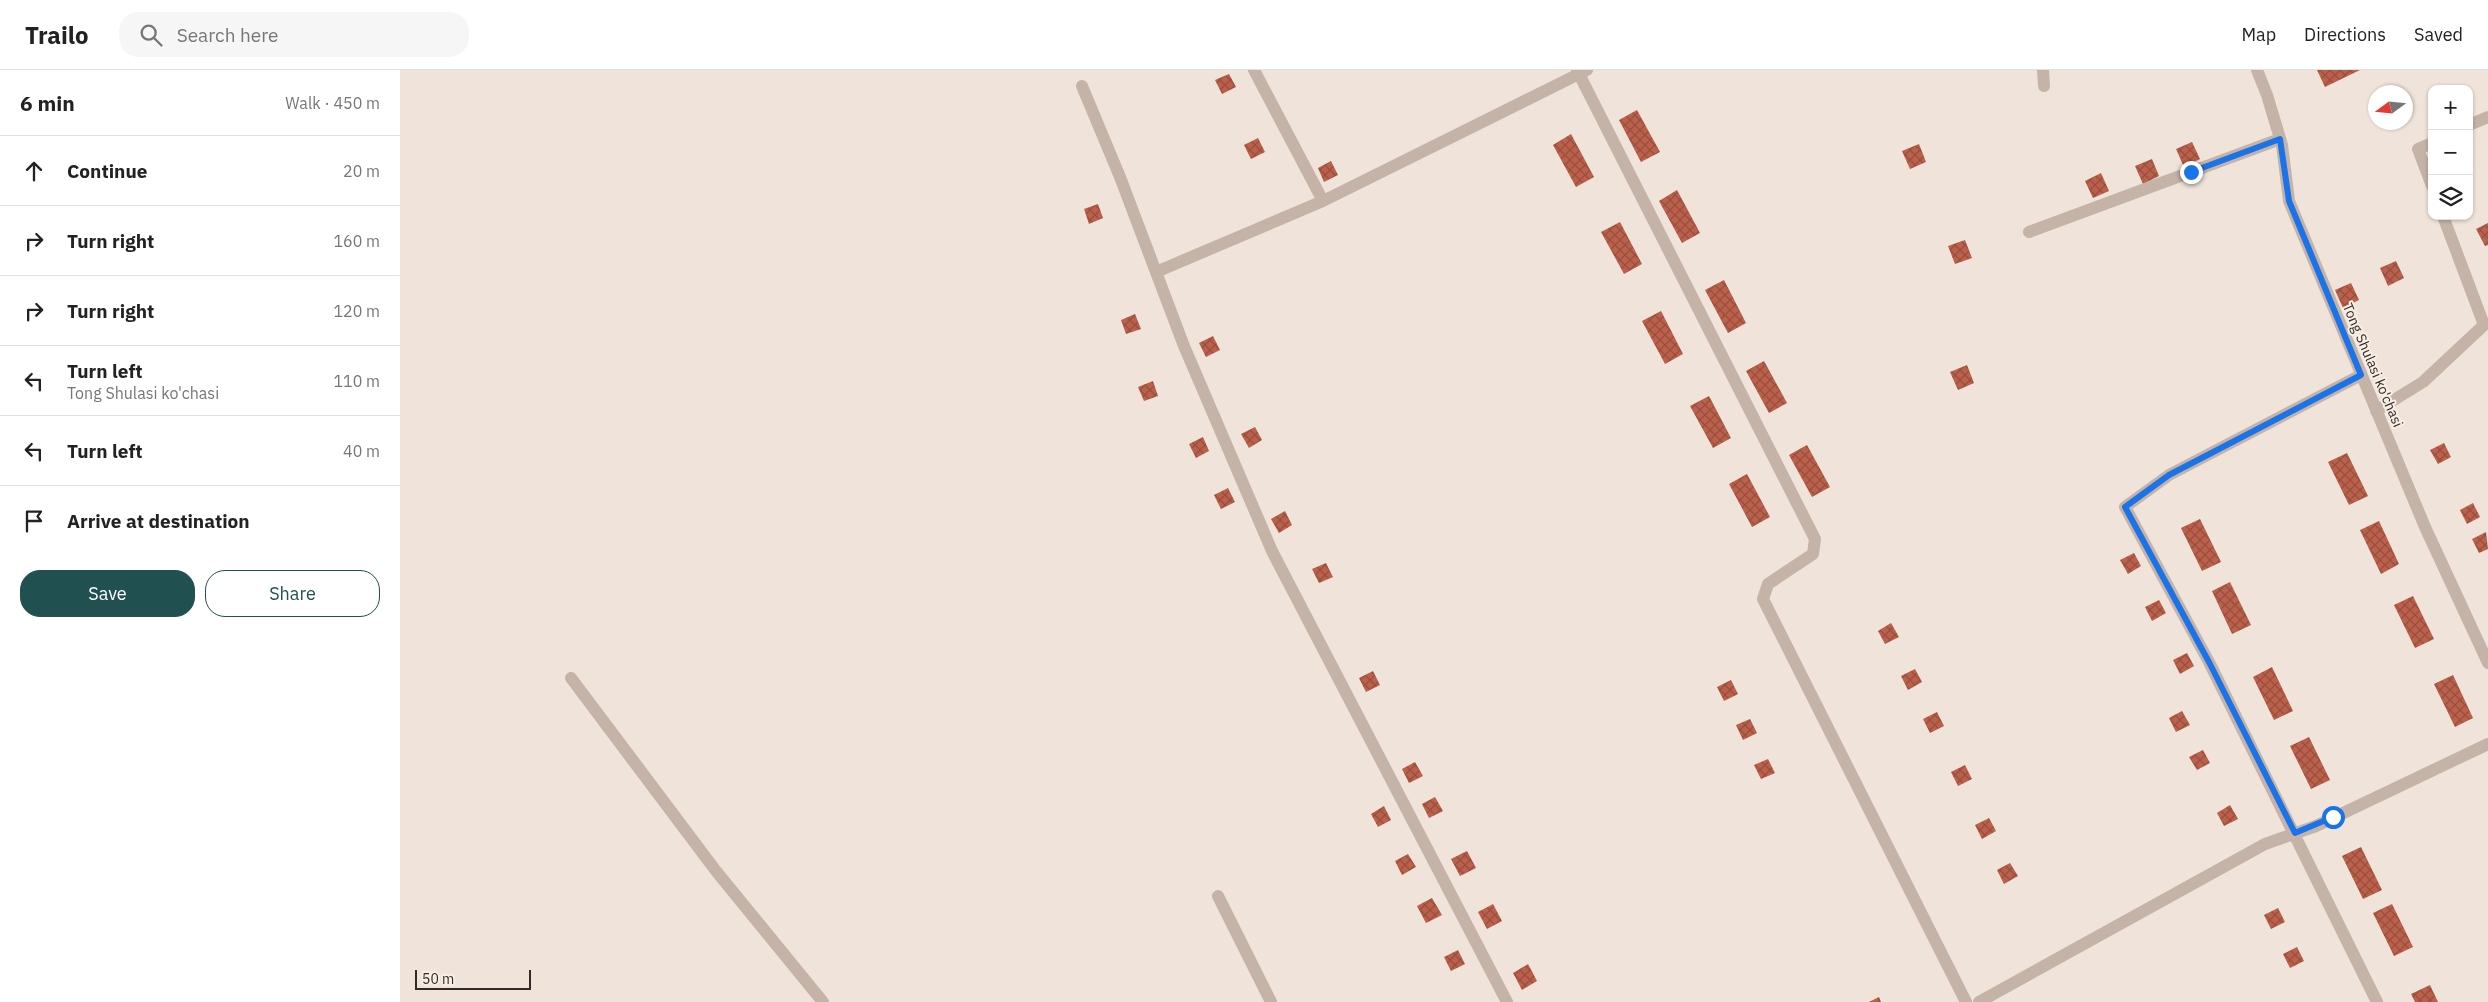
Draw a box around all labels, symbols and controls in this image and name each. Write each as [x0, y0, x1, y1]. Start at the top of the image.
search box [119, 12, 469, 57]
text: Trailo [25, 19, 89, 51]
icon: search [137, 21, 165, 49]
text: Search here [177, 23, 278, 47]
text: Map [2241, 23, 2276, 46]
text: Directions [2304, 23, 2386, 46]
text: Saved [2414, 23, 2463, 46]
north arrow [2368, 85, 2413, 130]
map controls [2428, 85, 2473, 220]
button: + [2428, 85, 2473, 130]
text: 6 min [20, 89, 75, 117]
text: Walk · 450 m [285, 93, 380, 113]
button: − [2428, 130, 2473, 175]
icon: ahead [20, 157, 48, 185]
text: Continue [67, 159, 147, 183]
text: 20 m [343, 161, 380, 181]
route end [2180, 161, 2203, 184]
button: layers [2428, 175, 2473, 220]
icon: right [20, 227, 48, 255]
text: Turn right [67, 229, 154, 253]
text: 160 m [333, 231, 380, 251]
icon: right [20, 297, 48, 325]
text: Turn right [67, 299, 154, 323]
street label: Tong Shulasi ko'chasi [2339, 300, 2407, 430]
text: 120 m [333, 301, 380, 321]
text: Turn left [67, 359, 143, 383]
icon: left [20, 367, 48, 395]
text: 110 m [333, 371, 380, 391]
text: Tong Shulasi ko'chasi [67, 383, 219, 403]
icon: left [20, 437, 48, 465]
text: Turn left [67, 439, 143, 463]
text: 40 m [343, 441, 380, 461]
icon: arrive [20, 507, 48, 535]
text: Arrive at destination [67, 509, 250, 533]
button: Save [20, 570, 195, 617]
button: Share [205, 570, 380, 617]
route start [2322, 806, 2345, 829]
scale bar [415, 967, 531, 990]
text: 50 m [422, 970, 454, 988]

